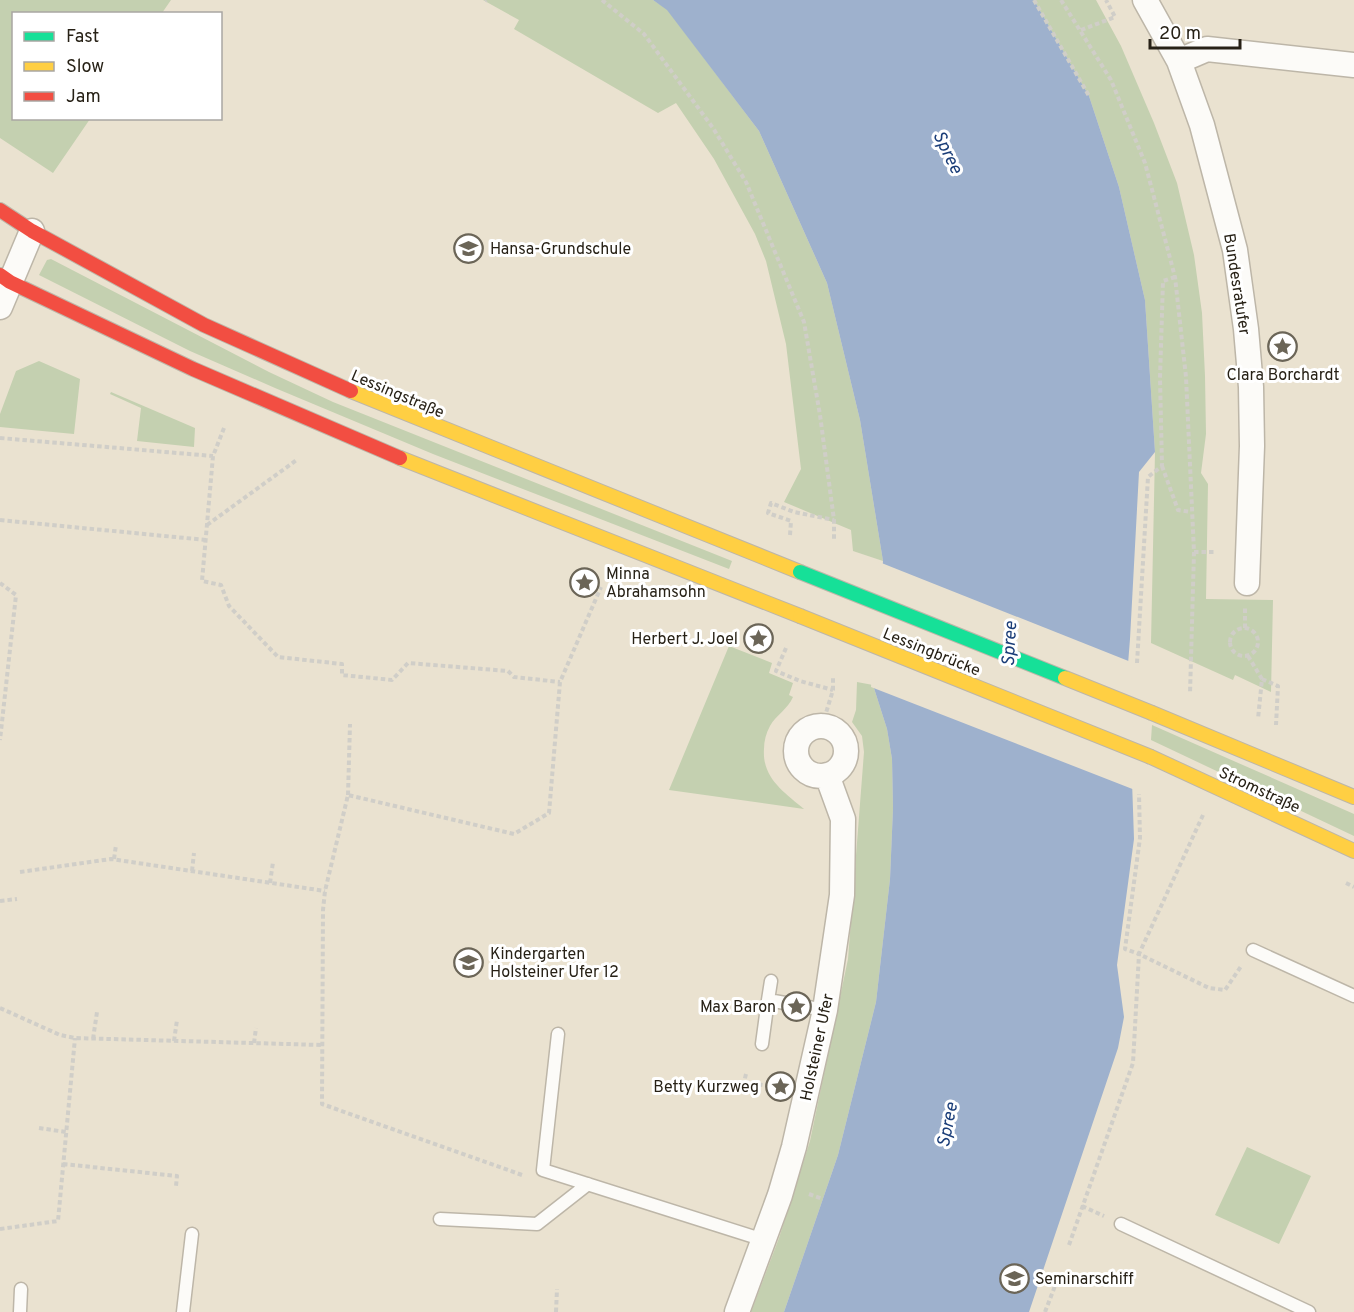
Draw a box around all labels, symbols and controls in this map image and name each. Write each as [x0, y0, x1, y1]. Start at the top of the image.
legend [12, 12, 222, 120]
scale bar [1150, 12, 1240, 50]
text: 20 m [1159, 23, 1201, 46]
text: Fast [66, 26, 99, 49]
text: Slow [66, 56, 104, 79]
text: Jam [66, 86, 101, 109]
water label: Spree [926, 127, 967, 179]
school or university icon: Hansa-Grundschule [453, 232, 485, 264]
street label: Bundesratufer [1218, 232, 1254, 336]
place label: Hansa-Grundschule [490, 240, 631, 260]
place icon: Clara Borchardt [1267, 330, 1299, 362]
street label: Lessingstraße [348, 366, 447, 423]
place label: Clara Borchardt [1226, 366, 1340, 386]
place label: Minna Abrahamsohn [606, 565, 706, 603]
place icon: Minna Abrahamsohn [569, 566, 601, 598]
water label: Spree [998, 620, 1023, 667]
place icon: Herbert J. Joel [743, 622, 775, 654]
street label: Lessingbrücke [880, 624, 983, 682]
place label: Herbert J. Joel [631, 630, 738, 650]
street label: Stromstraße [1215, 763, 1303, 818]
place label: Kindergarten Holsteiner Ufer 12 [490, 945, 619, 983]
school or university icon: Kindergarten Holsteiner Ufer 12 [453, 946, 485, 978]
place icon: Max Baron [781, 990, 813, 1022]
street label: Holsteiner Ufer [797, 992, 839, 1103]
place label: Max Baron [700, 998, 776, 1018]
place icon: Betty Kurzweg [764, 1070, 796, 1102]
place label: Betty Kurzweg [653, 1078, 759, 1098]
water label: Spree [933, 1100, 964, 1150]
school or university icon: Seminarschiff [998, 1262, 1030, 1294]
place label: Seminarschiff [1035, 1270, 1134, 1290]

